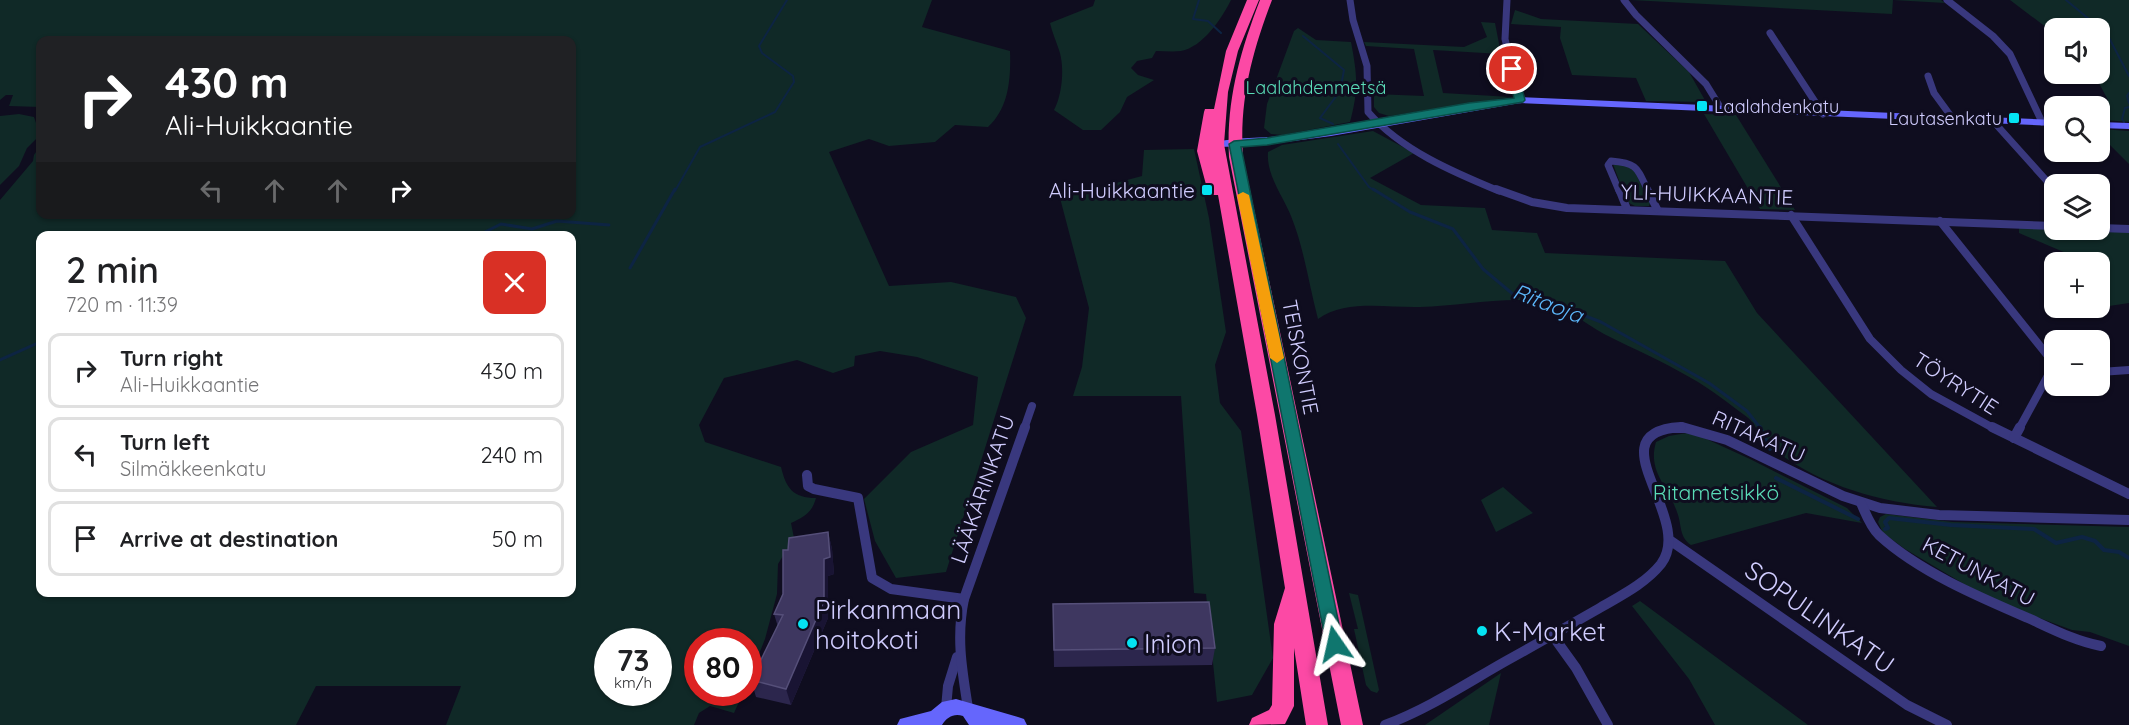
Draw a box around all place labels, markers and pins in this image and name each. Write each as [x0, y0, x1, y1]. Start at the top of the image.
pin [1486, 43, 1537, 94]
place label: Laalahdenkatu [1714, 95, 1839, 118]
marker: Laalahdenkatu [1695, 99, 1709, 113]
place label: Lautasenkatu [1889, 107, 2002, 130]
marker: Lautasenkatu [2007, 111, 2021, 125]
place label: Ali-Huikkaantie [1049, 177, 1195, 203]
marker: Ali-Huikkaantie [1200, 183, 1214, 197]
place label: Pirkanmaan hoitokoti [815, 593, 961, 656]
place label: K-Market [1494, 615, 1606, 648]
marker: Pirkanmaan hoitokoti [796, 617, 810, 631]
marker: K-Market [1475, 624, 1489, 638]
place label: Inion [1144, 627, 1202, 660]
marker: Inion [1125, 636, 1139, 650]

